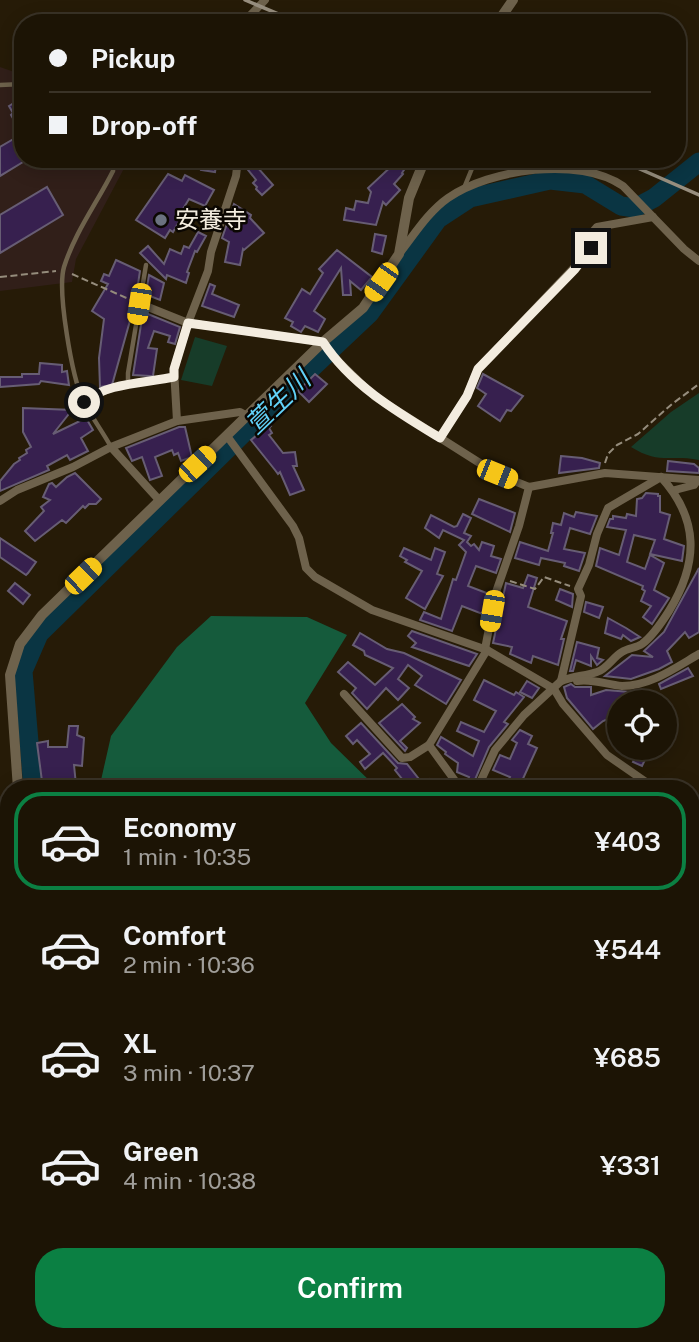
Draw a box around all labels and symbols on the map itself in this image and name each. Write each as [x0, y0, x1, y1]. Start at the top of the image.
place label: 安養寺 [175, 205, 247, 233]
marker: 安養寺 [153, 212, 169, 228]
route end [575, 232, 607, 264]
car [361, 259, 402, 305]
car [126, 282, 153, 326]
water label: 萱生川 [239, 361, 319, 440]
route start [68, 386, 100, 418]
car [175, 442, 220, 486]
car [474, 456, 521, 492]
car [61, 554, 106, 598]
car [479, 588, 506, 634]

